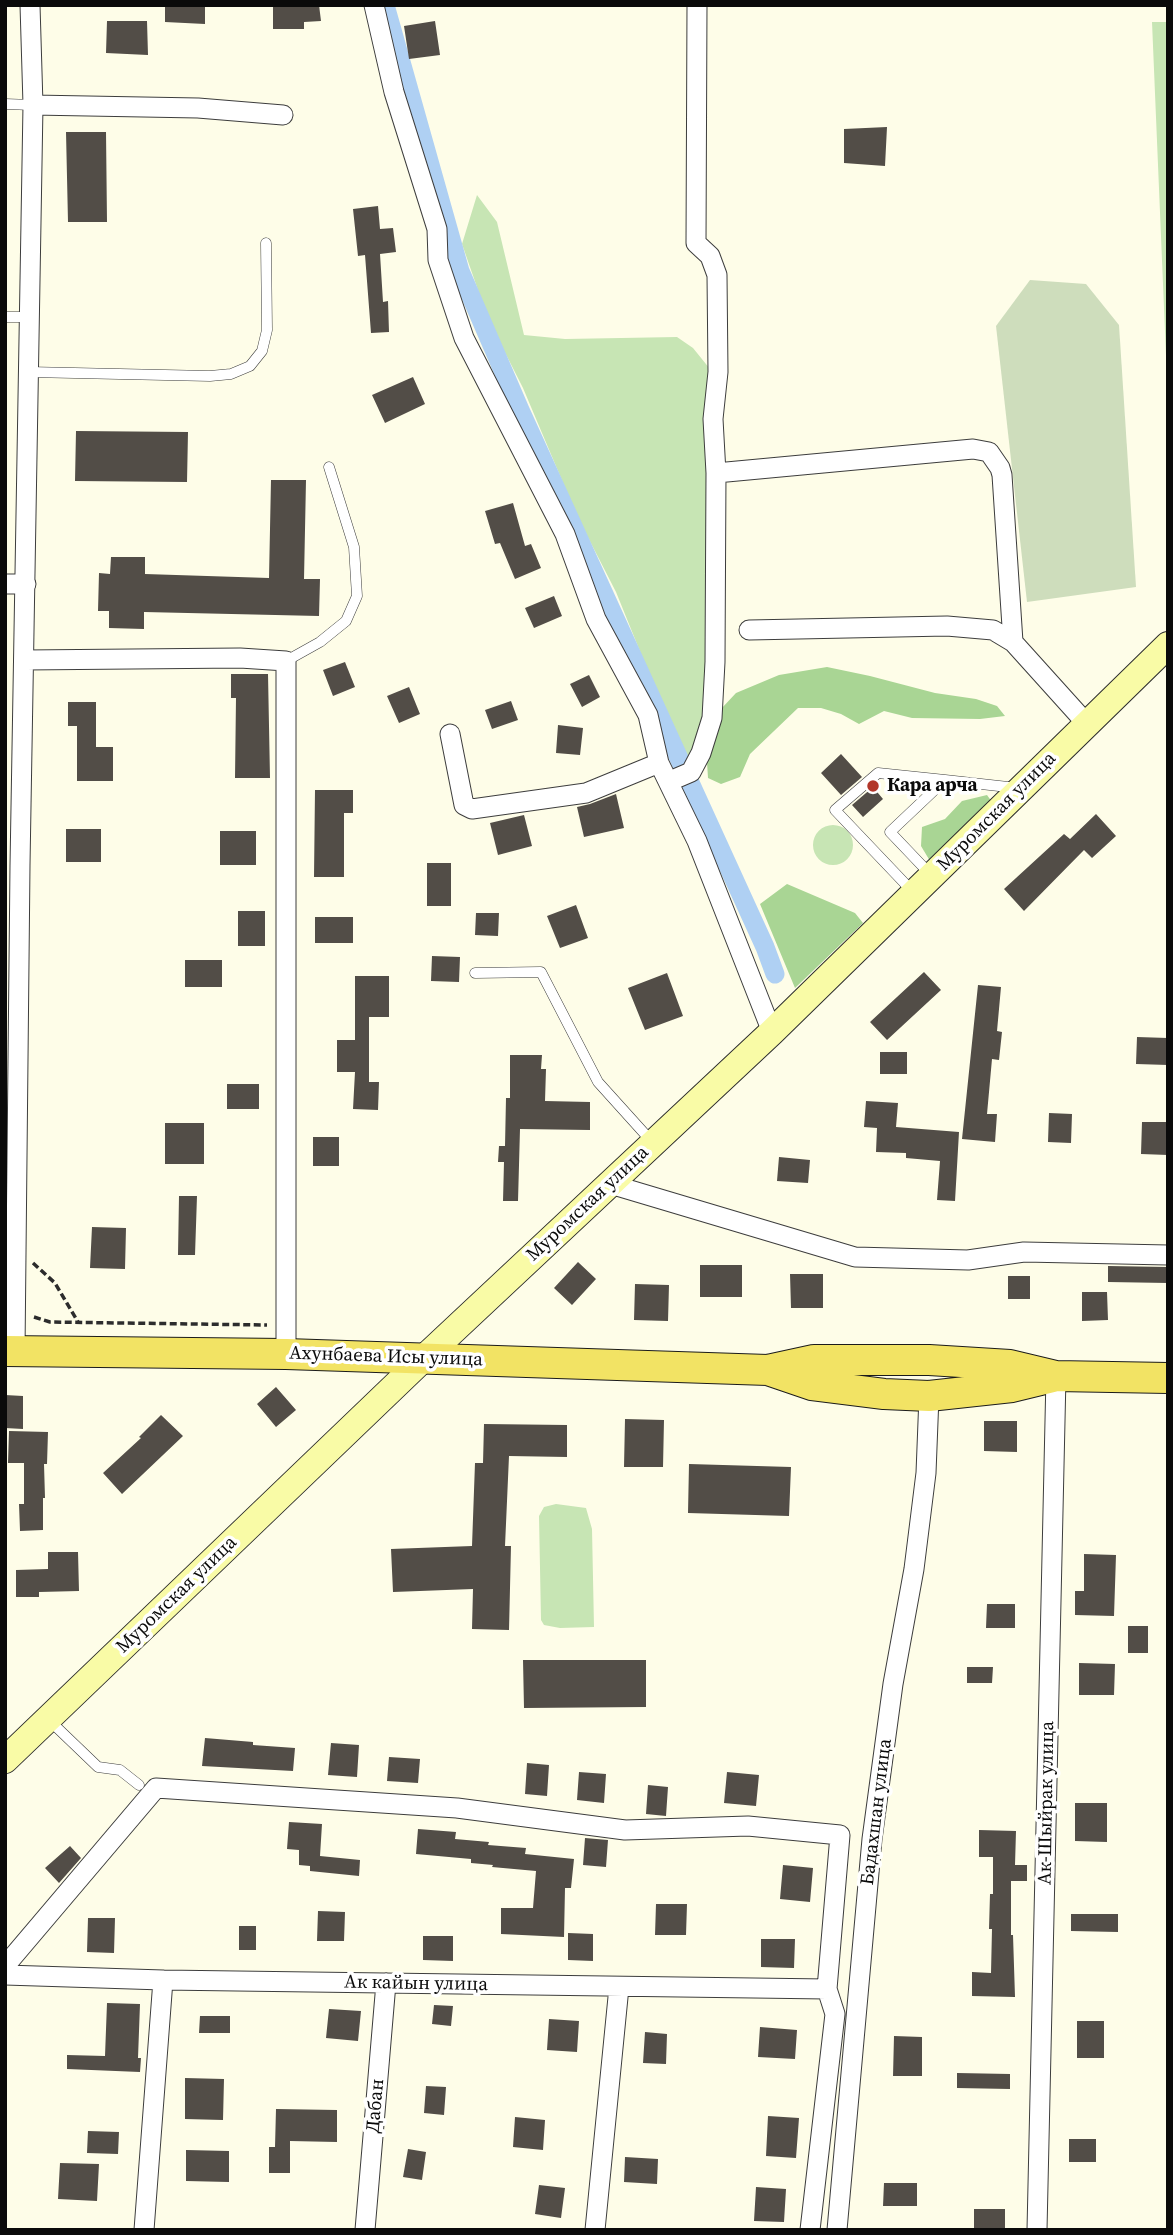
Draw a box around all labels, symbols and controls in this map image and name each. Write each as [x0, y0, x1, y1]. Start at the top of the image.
street label: Муромская улица [933, 748, 1061, 876]
place label: Кара арча [887, 775, 978, 797]
marker: Кара арча [865, 778, 881, 794]
street label: Муромская улица [522, 1141, 654, 1267]
street label: Ахунбаева Исы улица [289, 1342, 483, 1372]
street label: Муромская улица [112, 1532, 242, 1658]
street label: Ак-Шыйрак улица [1034, 1721, 1060, 1885]
street label: Бадахшан улица [857, 1737, 897, 1887]
street label: Ак кайын улица [344, 1971, 488, 1997]
street label: Дабан [362, 2078, 390, 2134]

